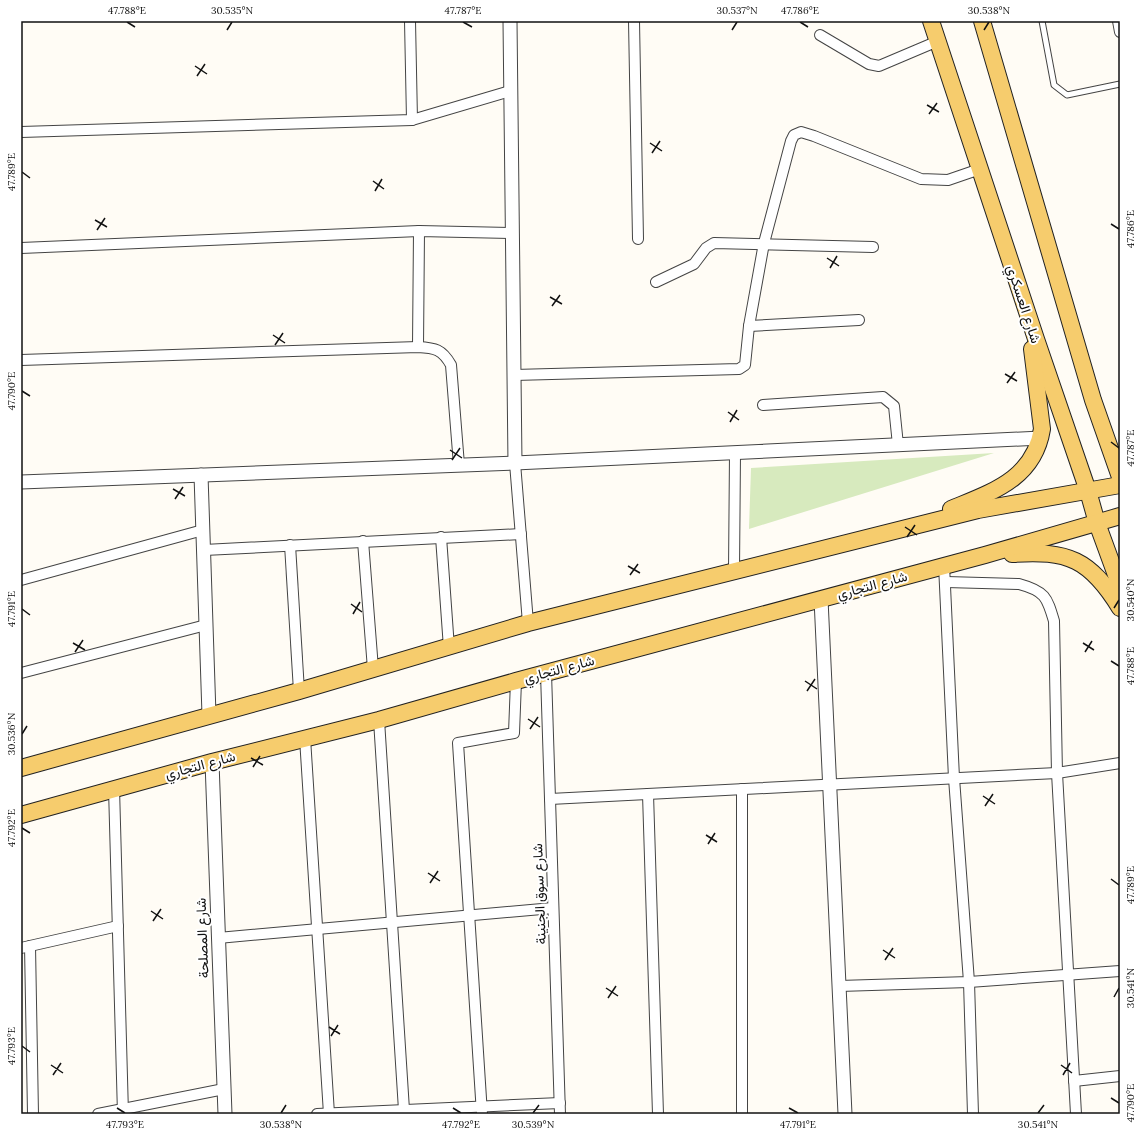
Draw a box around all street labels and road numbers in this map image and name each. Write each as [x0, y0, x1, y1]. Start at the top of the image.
street label: شارع العسكري [1000, 263, 1045, 346]
street label: شارع التجاري [835, 567, 910, 606]
street label: شارع التجاري [522, 651, 597, 690]
street label: شارع التجاري [163, 747, 238, 786]
street label: شارع سوق الجنينة [528, 843, 552, 945]
street label: شارع المصلحة [192, 897, 214, 979]

